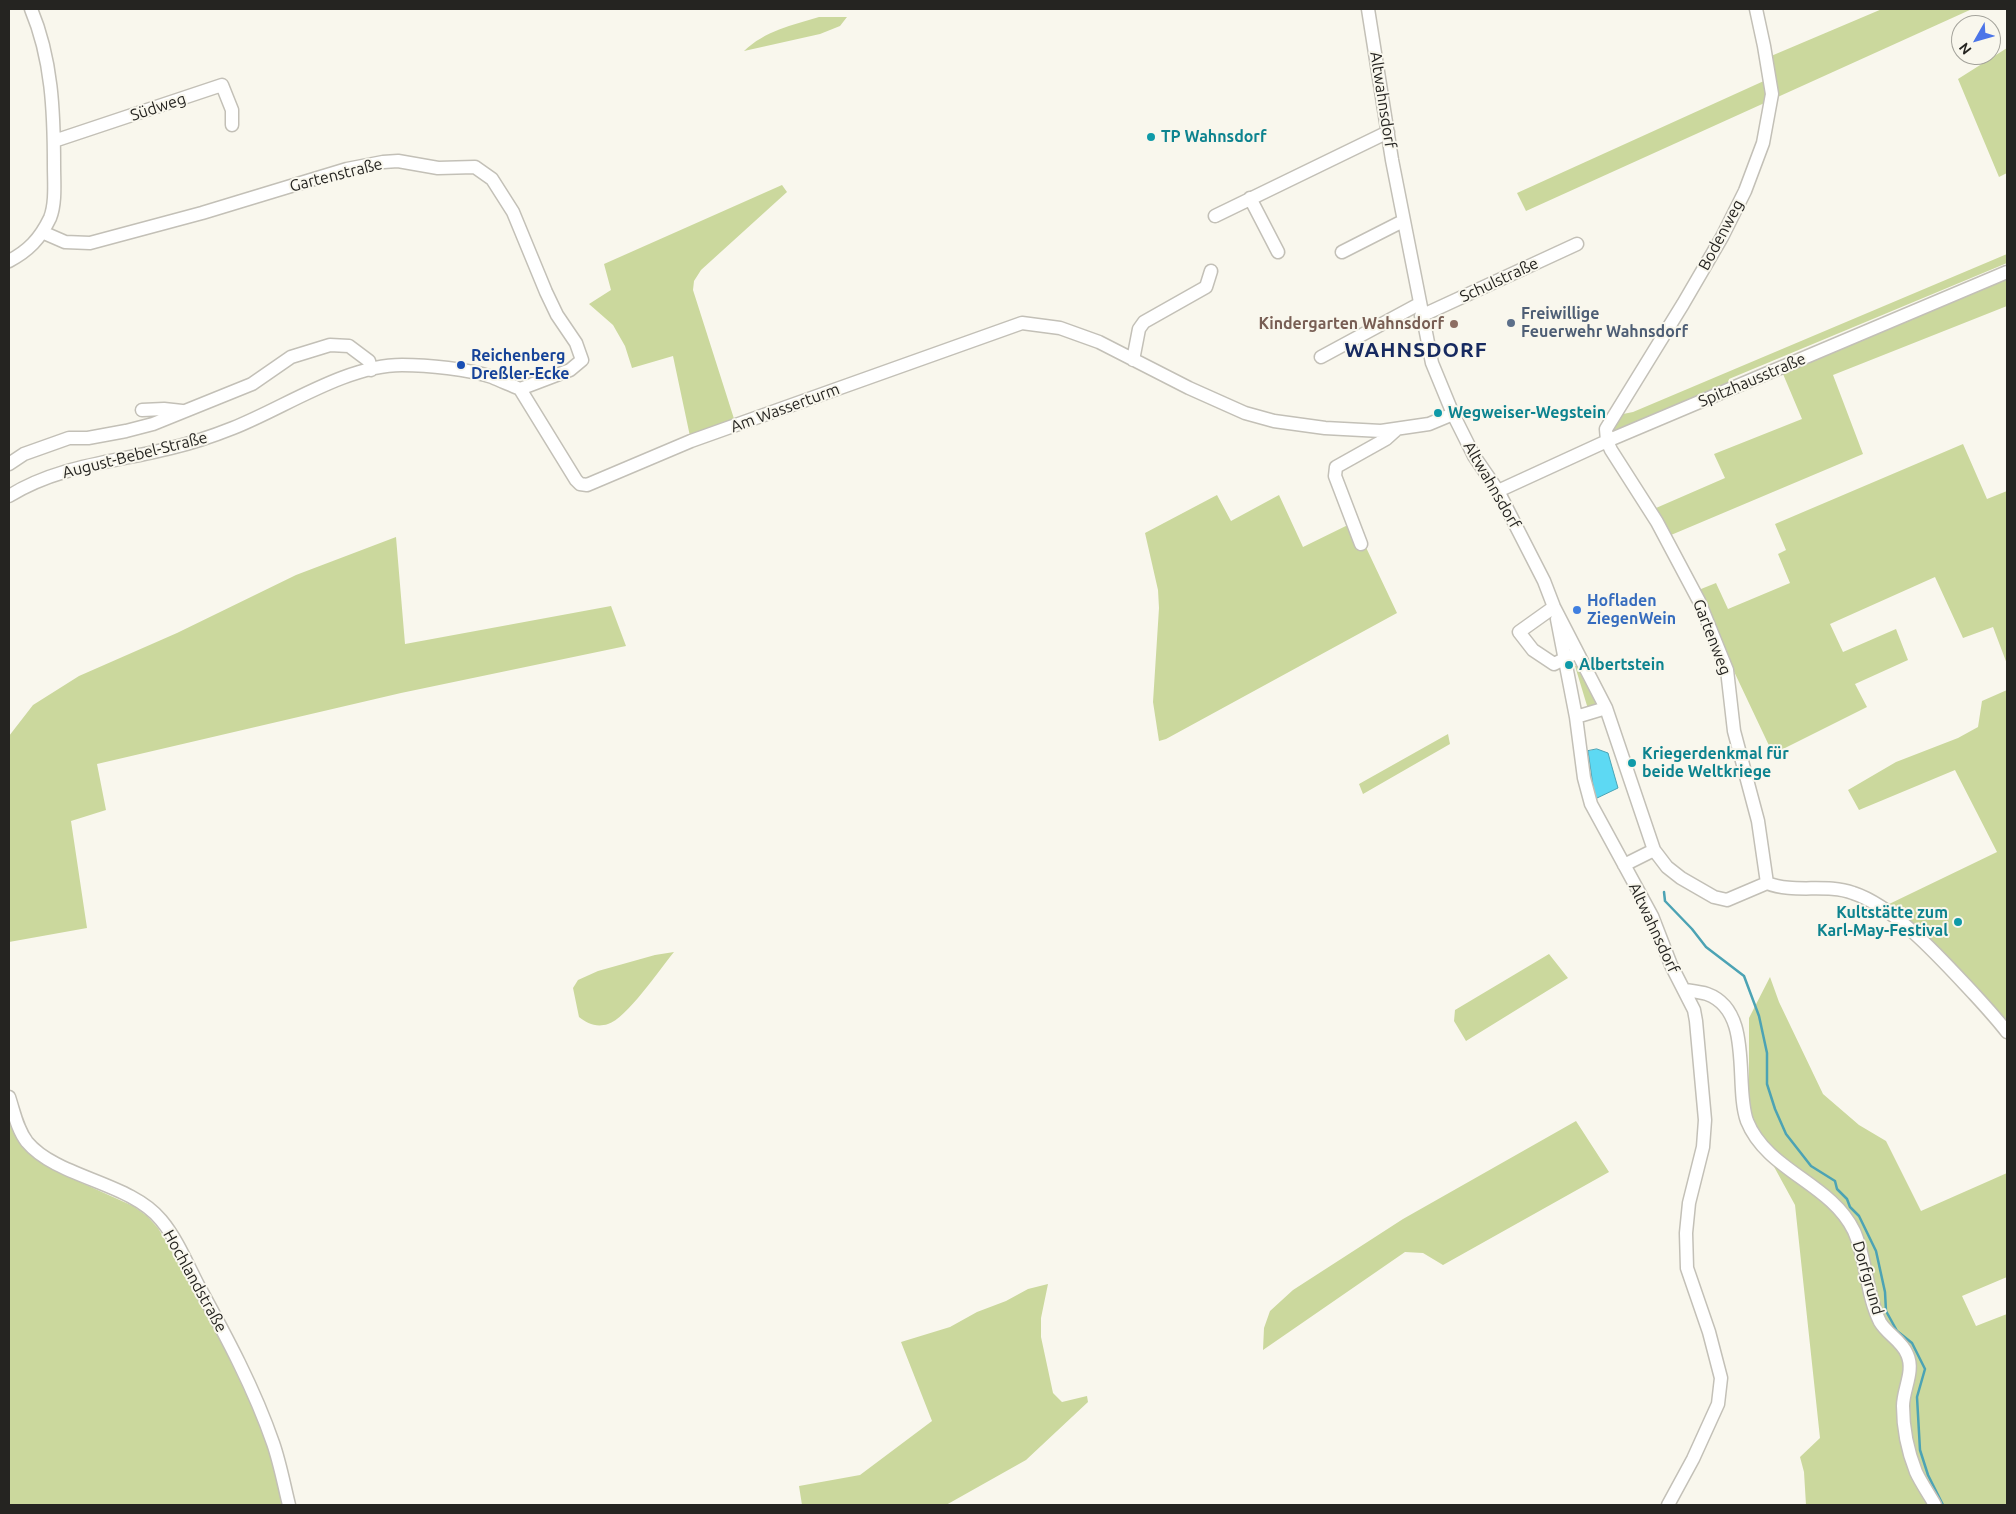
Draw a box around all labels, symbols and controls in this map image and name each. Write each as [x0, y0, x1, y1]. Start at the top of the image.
north arrow [1951, 15, 2001, 65]
text: N [1955, 40, 1974, 58]
street label: Altwahnsdorf [1366, 50, 1400, 150]
street label: Südweg [128, 89, 188, 125]
place label: TP Wahnsdorf [1161, 127, 1267, 147]
marker: TP Wahnsdorf [1145, 131, 1157, 143]
street label: Gartenstraße [288, 154, 384, 196]
street label: Bodenweg [1694, 196, 1748, 274]
street label: Schulstraße [1457, 253, 1541, 307]
place label: Freiwillige Feuerwehr Wahnsdorf [1521, 304, 1688, 342]
place label: Kindergarten Wahnsdorf [1258, 314, 1444, 334]
marker: Freiwillige Feuerwehr Wahnsdorf [1505, 317, 1517, 329]
marker: Kindergarten Wahnsdorf [1448, 318, 1460, 330]
district label: WAHNSDORF [1343, 337, 1489, 363]
place label: Reichenberg Dreßler-Ecke [471, 346, 569, 384]
street label: Spitzhausstraße [1695, 349, 1809, 411]
marker: Reichenberg Dreßler-Ecke [455, 359, 467, 371]
street label: Am Wasserturm [728, 379, 842, 437]
place label: Wegweiser-Wegstein [1448, 403, 1606, 423]
marker: Wegweiser-Wegstein [1432, 407, 1444, 419]
street label: August-Bebel-Straße [61, 428, 209, 482]
street label: Altwahnsdorf [1459, 438, 1525, 532]
place label: Hofladen ZiegenWein [1587, 591, 1676, 629]
street label: Gartenweg [1689, 596, 1735, 678]
marker: Hofladen ZiegenWein [1571, 604, 1583, 616]
place label: Albertstein [1579, 655, 1665, 675]
marker: Albertstein [1563, 659, 1575, 671]
place label: Kriegerdenkmal für beide Weltkriege [1642, 744, 1789, 782]
marker: Kriegerdenkmal für beide Weltkriege [1626, 757, 1638, 769]
street label: Altwahnsdorf [1625, 880, 1683, 976]
place label: Kultstätte zum Karl-May-Festival [1817, 903, 1948, 941]
marker: Kultstätte zum Karl-May-Festival [1952, 916, 1964, 928]
street label: Hochlandstraße [159, 1226, 231, 1336]
street label: Dorfgrund [1848, 1239, 1888, 1317]

